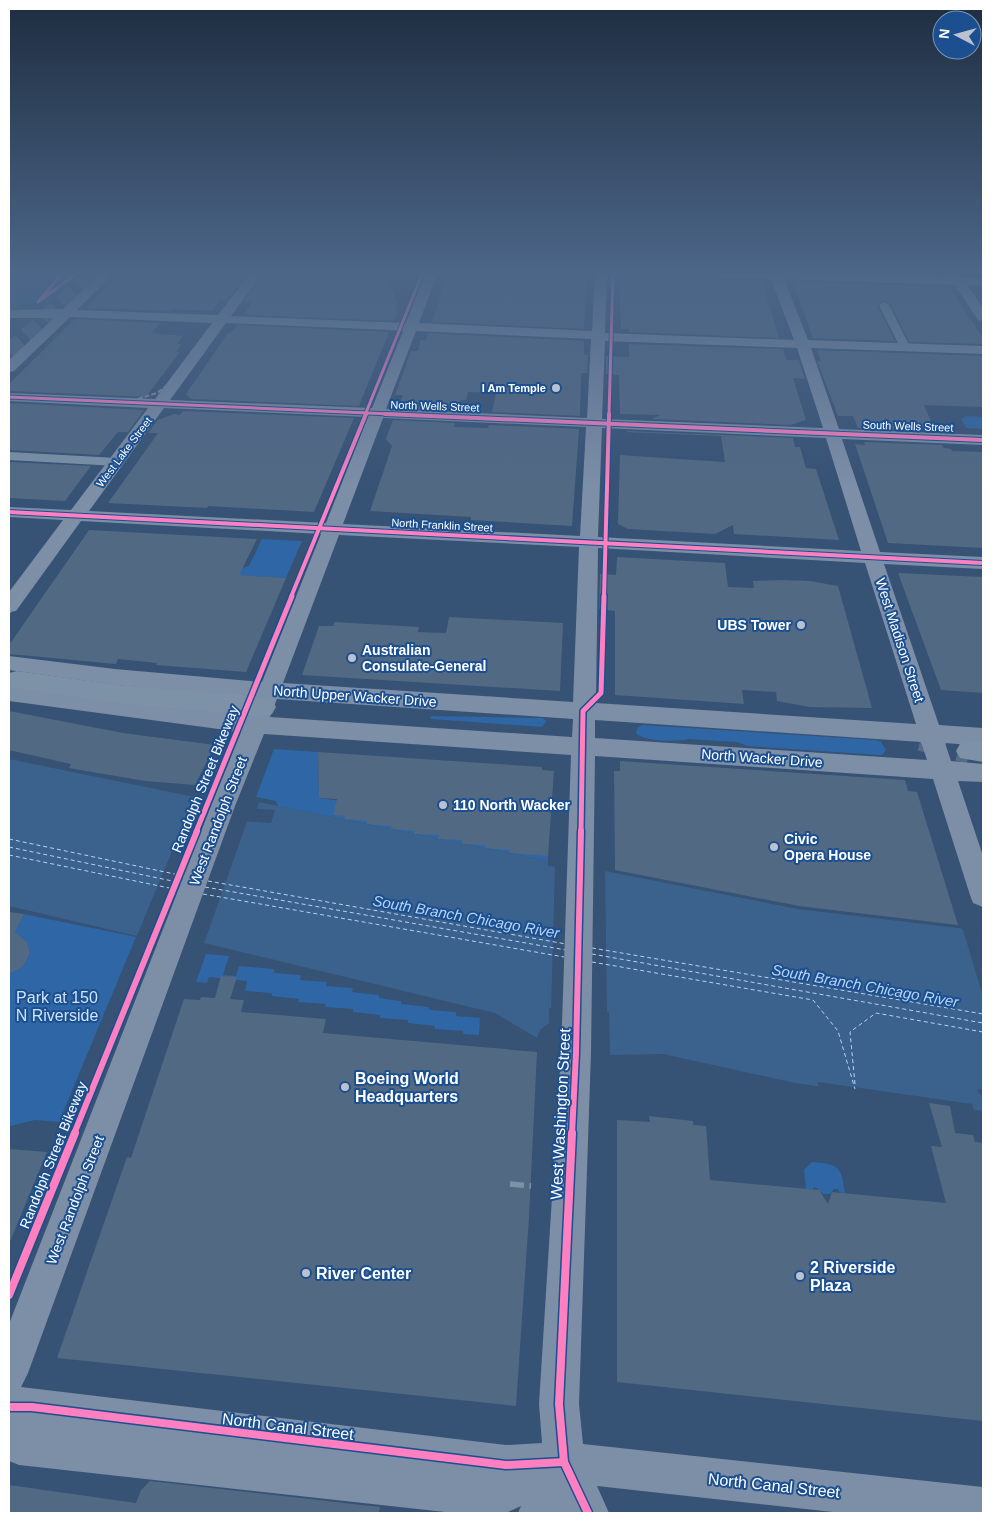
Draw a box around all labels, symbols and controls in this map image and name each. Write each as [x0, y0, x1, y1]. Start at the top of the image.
north arrow [932, 10, 982, 60]
text: N [936, 28, 953, 40]
place label: I Am Temple [482, 382, 546, 394]
marker: I Am Temple [550, 382, 562, 394]
street label: North Wells Street [390, 398, 480, 414]
street label: West Lake Street [94, 415, 154, 489]
street label: South Wells Street [862, 418, 954, 434]
street label: North Franklin Street [391, 516, 493, 534]
street label: West Madison Street [872, 576, 928, 704]
place label: UBS Tower [717, 617, 792, 633]
marker: UBS Tower [795, 619, 807, 631]
place label: Australian Consulate-General [362, 642, 486, 674]
marker: Australian Consulate-General [346, 652, 358, 664]
street label: North Upper Wacker Drive [273, 682, 437, 710]
street label: Randolph Street Bikeway [168, 703, 242, 855]
street label: North Wacker Drive [701, 746, 823, 770]
street label: West Randolph Street [186, 754, 250, 888]
place label: 110 North Wacker [453, 797, 571, 813]
marker: 110 North Wacker [437, 799, 449, 811]
place label: Civic Opera House [784, 831, 871, 863]
marker: Civic Opera House [768, 841, 780, 853]
water label: South Branch Chicago River [371, 892, 562, 941]
water label: South Branch Chicago River [770, 961, 961, 1010]
park label: Park at 150 N Riverside [16, 989, 98, 1024]
street label: West Washington Street [548, 1027, 574, 1200]
place label: Boeing World Headquarters [355, 1070, 459, 1105]
street label: Randolph Street Bikeway [16, 1079, 90, 1231]
marker: Boeing World Headquarters [339, 1081, 351, 1093]
street label: West Randolph Street [43, 1133, 107, 1267]
place label: 2 Riverside Plaza [810, 1259, 895, 1294]
place label: River Center [316, 1265, 411, 1282]
marker: River Center [300, 1267, 312, 1279]
marker: 2 Riverside Plaza [794, 1270, 806, 1282]
street label: North Canal Street [221, 1410, 355, 1443]
street label: North Canal Street [707, 1470, 841, 1501]

